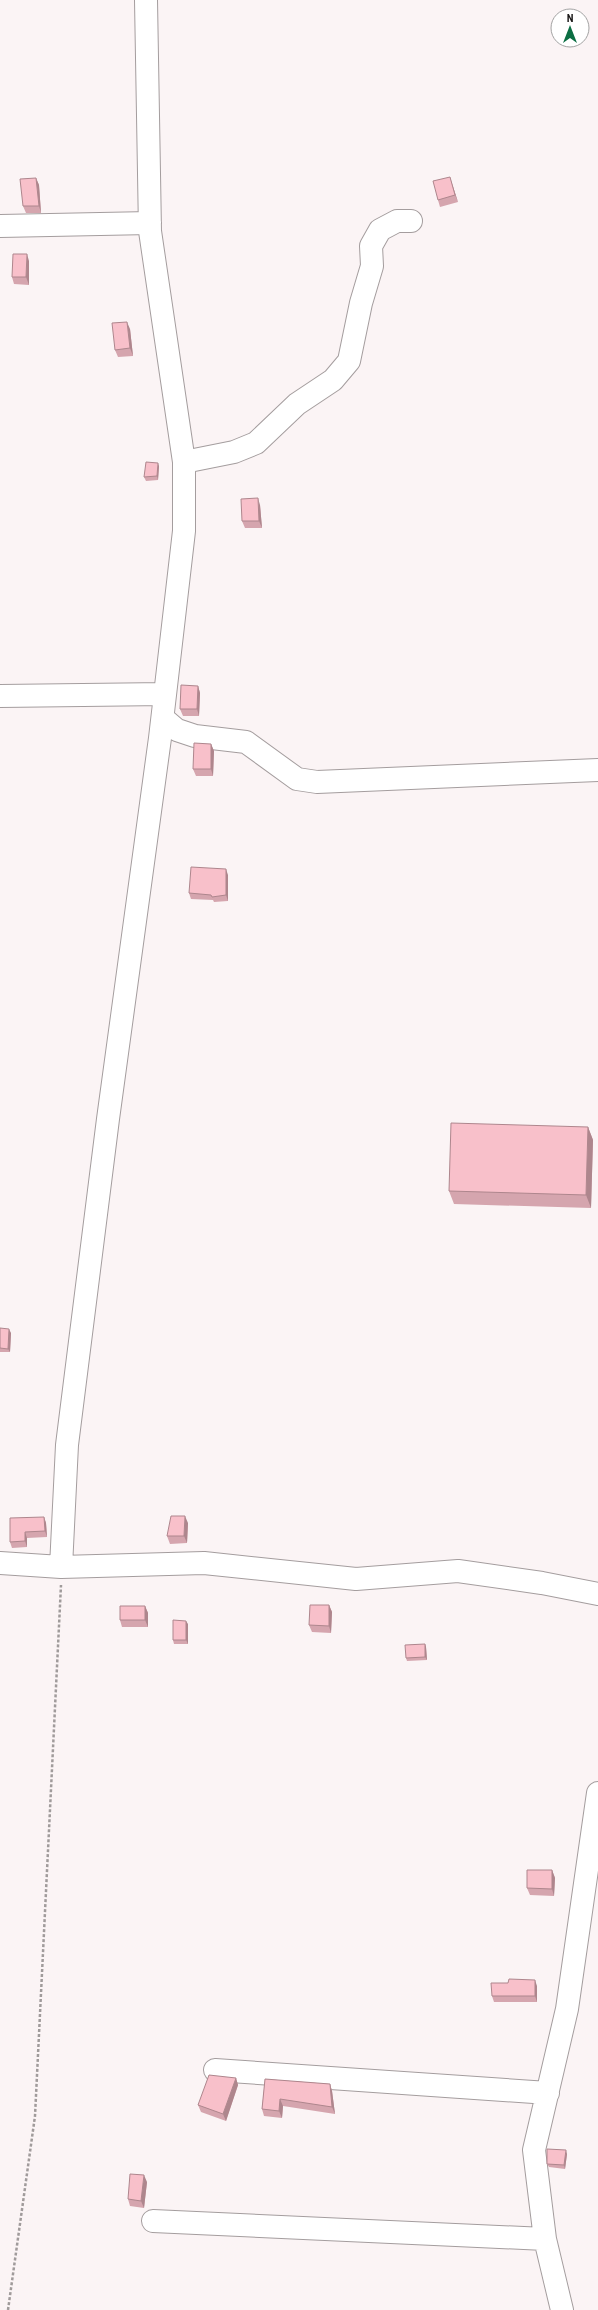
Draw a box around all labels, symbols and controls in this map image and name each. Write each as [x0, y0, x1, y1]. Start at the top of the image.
north arrow [550, 8, 590, 48]
text: N [567, 12, 574, 25]

